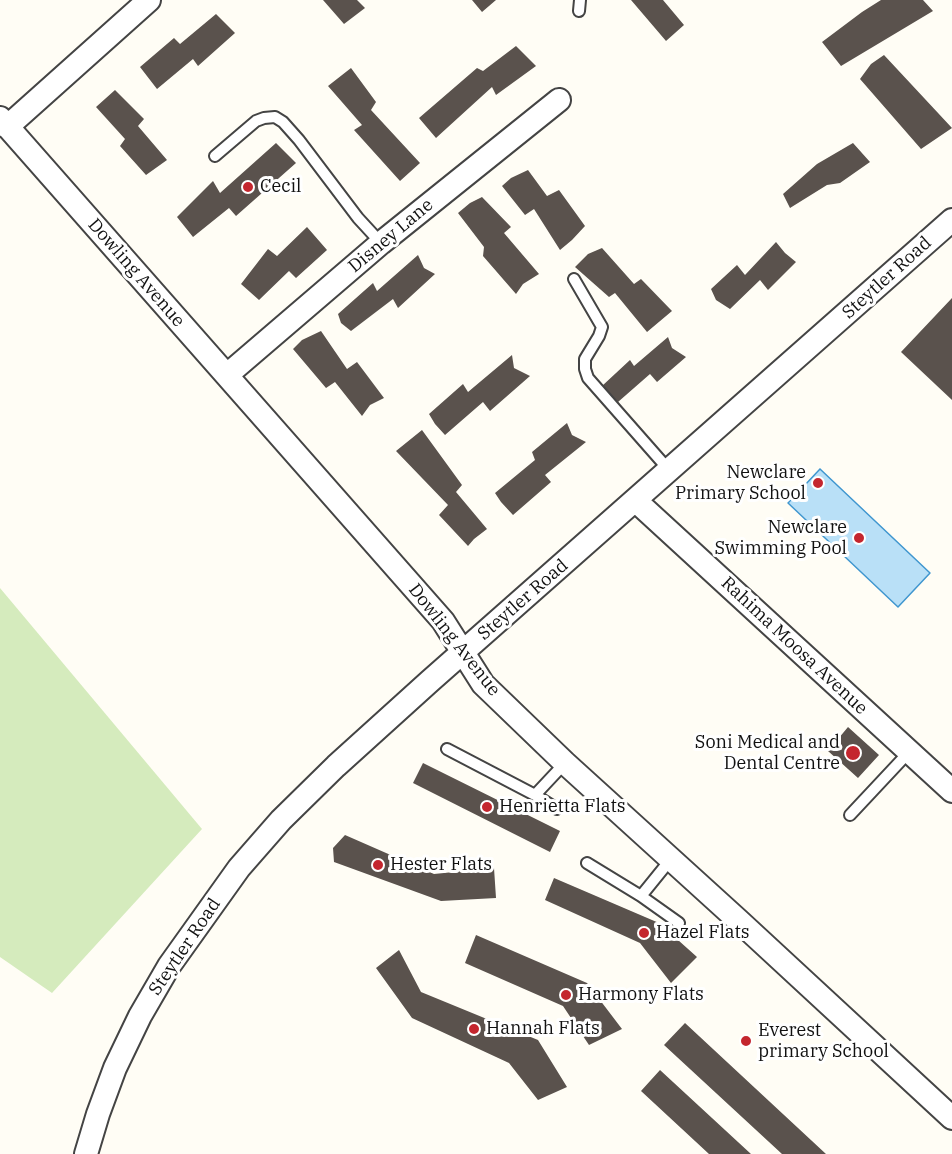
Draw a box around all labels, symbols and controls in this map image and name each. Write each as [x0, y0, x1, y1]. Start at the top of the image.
place label: Cecil [260, 176, 302, 198]
marker: Cecil [241, 180, 255, 194]
street label: Disney Lane [344, 194, 438, 278]
street label: Dowling Avenue [83, 214, 189, 332]
street label: Steytler Road [838, 232, 936, 324]
place label: Newclare Primary School [675, 462, 806, 504]
marker: Newclare Primary School [811, 476, 825, 490]
place label: Newclare Swimming Pool [715, 517, 847, 560]
marker: Newclare Swimming Pool [852, 531, 866, 545]
street label: Steytler Road [473, 555, 573, 645]
street label: Rahima Moosa Avenue [716, 573, 872, 719]
street label: Dowling Avenue [403, 580, 505, 700]
place label: Soni Medical and Dental Centre [695, 732, 840, 774]
marker: Soni Medical and Dental Centre [844, 744, 862, 762]
place label: Henrietta Flats [499, 796, 626, 818]
marker: Henrietta Flats [480, 800, 494, 814]
place label: Hester Flats [390, 854, 492, 876]
marker: Hester Flats [371, 858, 385, 872]
street label: Steytler Road [145, 894, 225, 1000]
place label: Hazel Flats [656, 922, 750, 944]
marker: Hazel Flats [637, 926, 651, 940]
place label: Harmony Flats [578, 984, 704, 1006]
marker: Harmony Flats [559, 988, 573, 1002]
place label: Hannah Flats [486, 1018, 600, 1040]
place label: Everest primary School [758, 1020, 889, 1062]
marker: Hannah Flats [467, 1022, 481, 1036]
marker: Everest primary School [739, 1034, 753, 1048]

